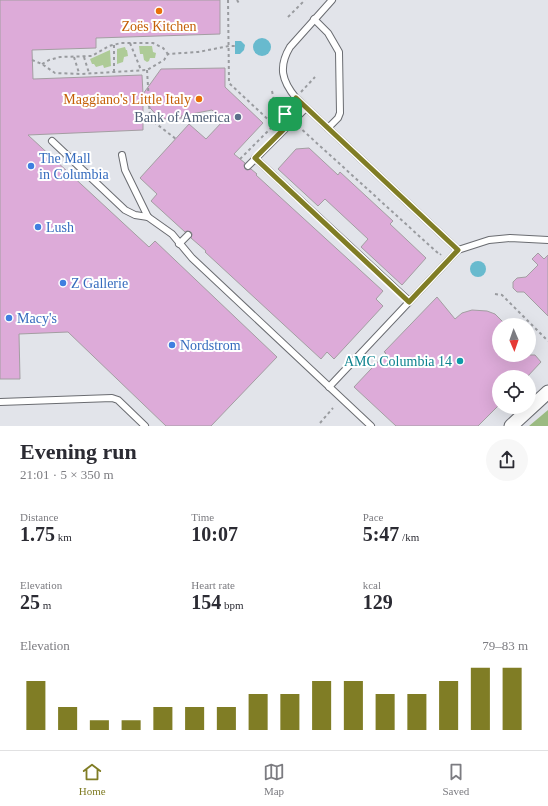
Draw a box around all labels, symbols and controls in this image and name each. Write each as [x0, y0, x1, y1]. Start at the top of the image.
marker: Zoës Kitchen [154, 6, 164, 16]
place label: Zoës Kitchen [121, 19, 197, 34]
place label: Maggiano's Little Italy [63, 92, 191, 107]
marker: Maggiano's Little Italy [194, 94, 204, 104]
pin [268, 97, 302, 131]
icon: arrive [274, 103, 296, 125]
place label: Bank of America [134, 110, 231, 125]
marker: Bank of America [233, 112, 243, 122]
place label: The Mall in Columbia [39, 151, 109, 182]
marker: The Mall in Columbia [26, 161, 36, 171]
place label: Lush [46, 220, 74, 235]
marker: Lush [33, 222, 43, 232]
place label: Z Gallerie [71, 276, 128, 291]
marker: Z Gallerie [58, 278, 68, 288]
place label: Macy's [17, 311, 57, 326]
marker: Macy's [4, 313, 14, 323]
north arrow [492, 318, 536, 362]
map controls [492, 318, 536, 414]
place label: Nordstrom [180, 338, 241, 353]
marker: Nordstrom [167, 340, 177, 350]
place label: AMC Columbia 14 [344, 354, 452, 369]
marker: AMC Columbia 14 [455, 356, 465, 366]
button: locate [492, 370, 536, 414]
text: Evening run [20, 439, 137, 464]
button: share [486, 439, 528, 481]
text: 21:01 · 5 × 350 m [20, 467, 114, 482]
text: Distance [20, 511, 58, 523]
text: Time [191, 511, 214, 523]
text: Pace [363, 511, 383, 523]
text: 1.75 [20, 523, 55, 545]
text: 10:07 [191, 523, 238, 545]
text: 5:47 [363, 523, 399, 545]
text: km [55, 531, 72, 543]
text: /km [399, 531, 419, 543]
text: Elevation [20, 579, 62, 591]
text: Heart rate [191, 579, 235, 591]
text: kcal [363, 579, 381, 591]
text: 25 [20, 591, 40, 613]
text: 154 [191, 591, 221, 613]
text: 129 [363, 591, 393, 613]
text: m [40, 599, 51, 611]
text: bpm [221, 599, 244, 611]
text: Elevation [20, 638, 70, 653]
text: 79–83 m [482, 638, 528, 653]
tab: Home [79, 761, 106, 797]
tab: Map [263, 761, 285, 797]
tab: Saved [442, 761, 469, 797]

